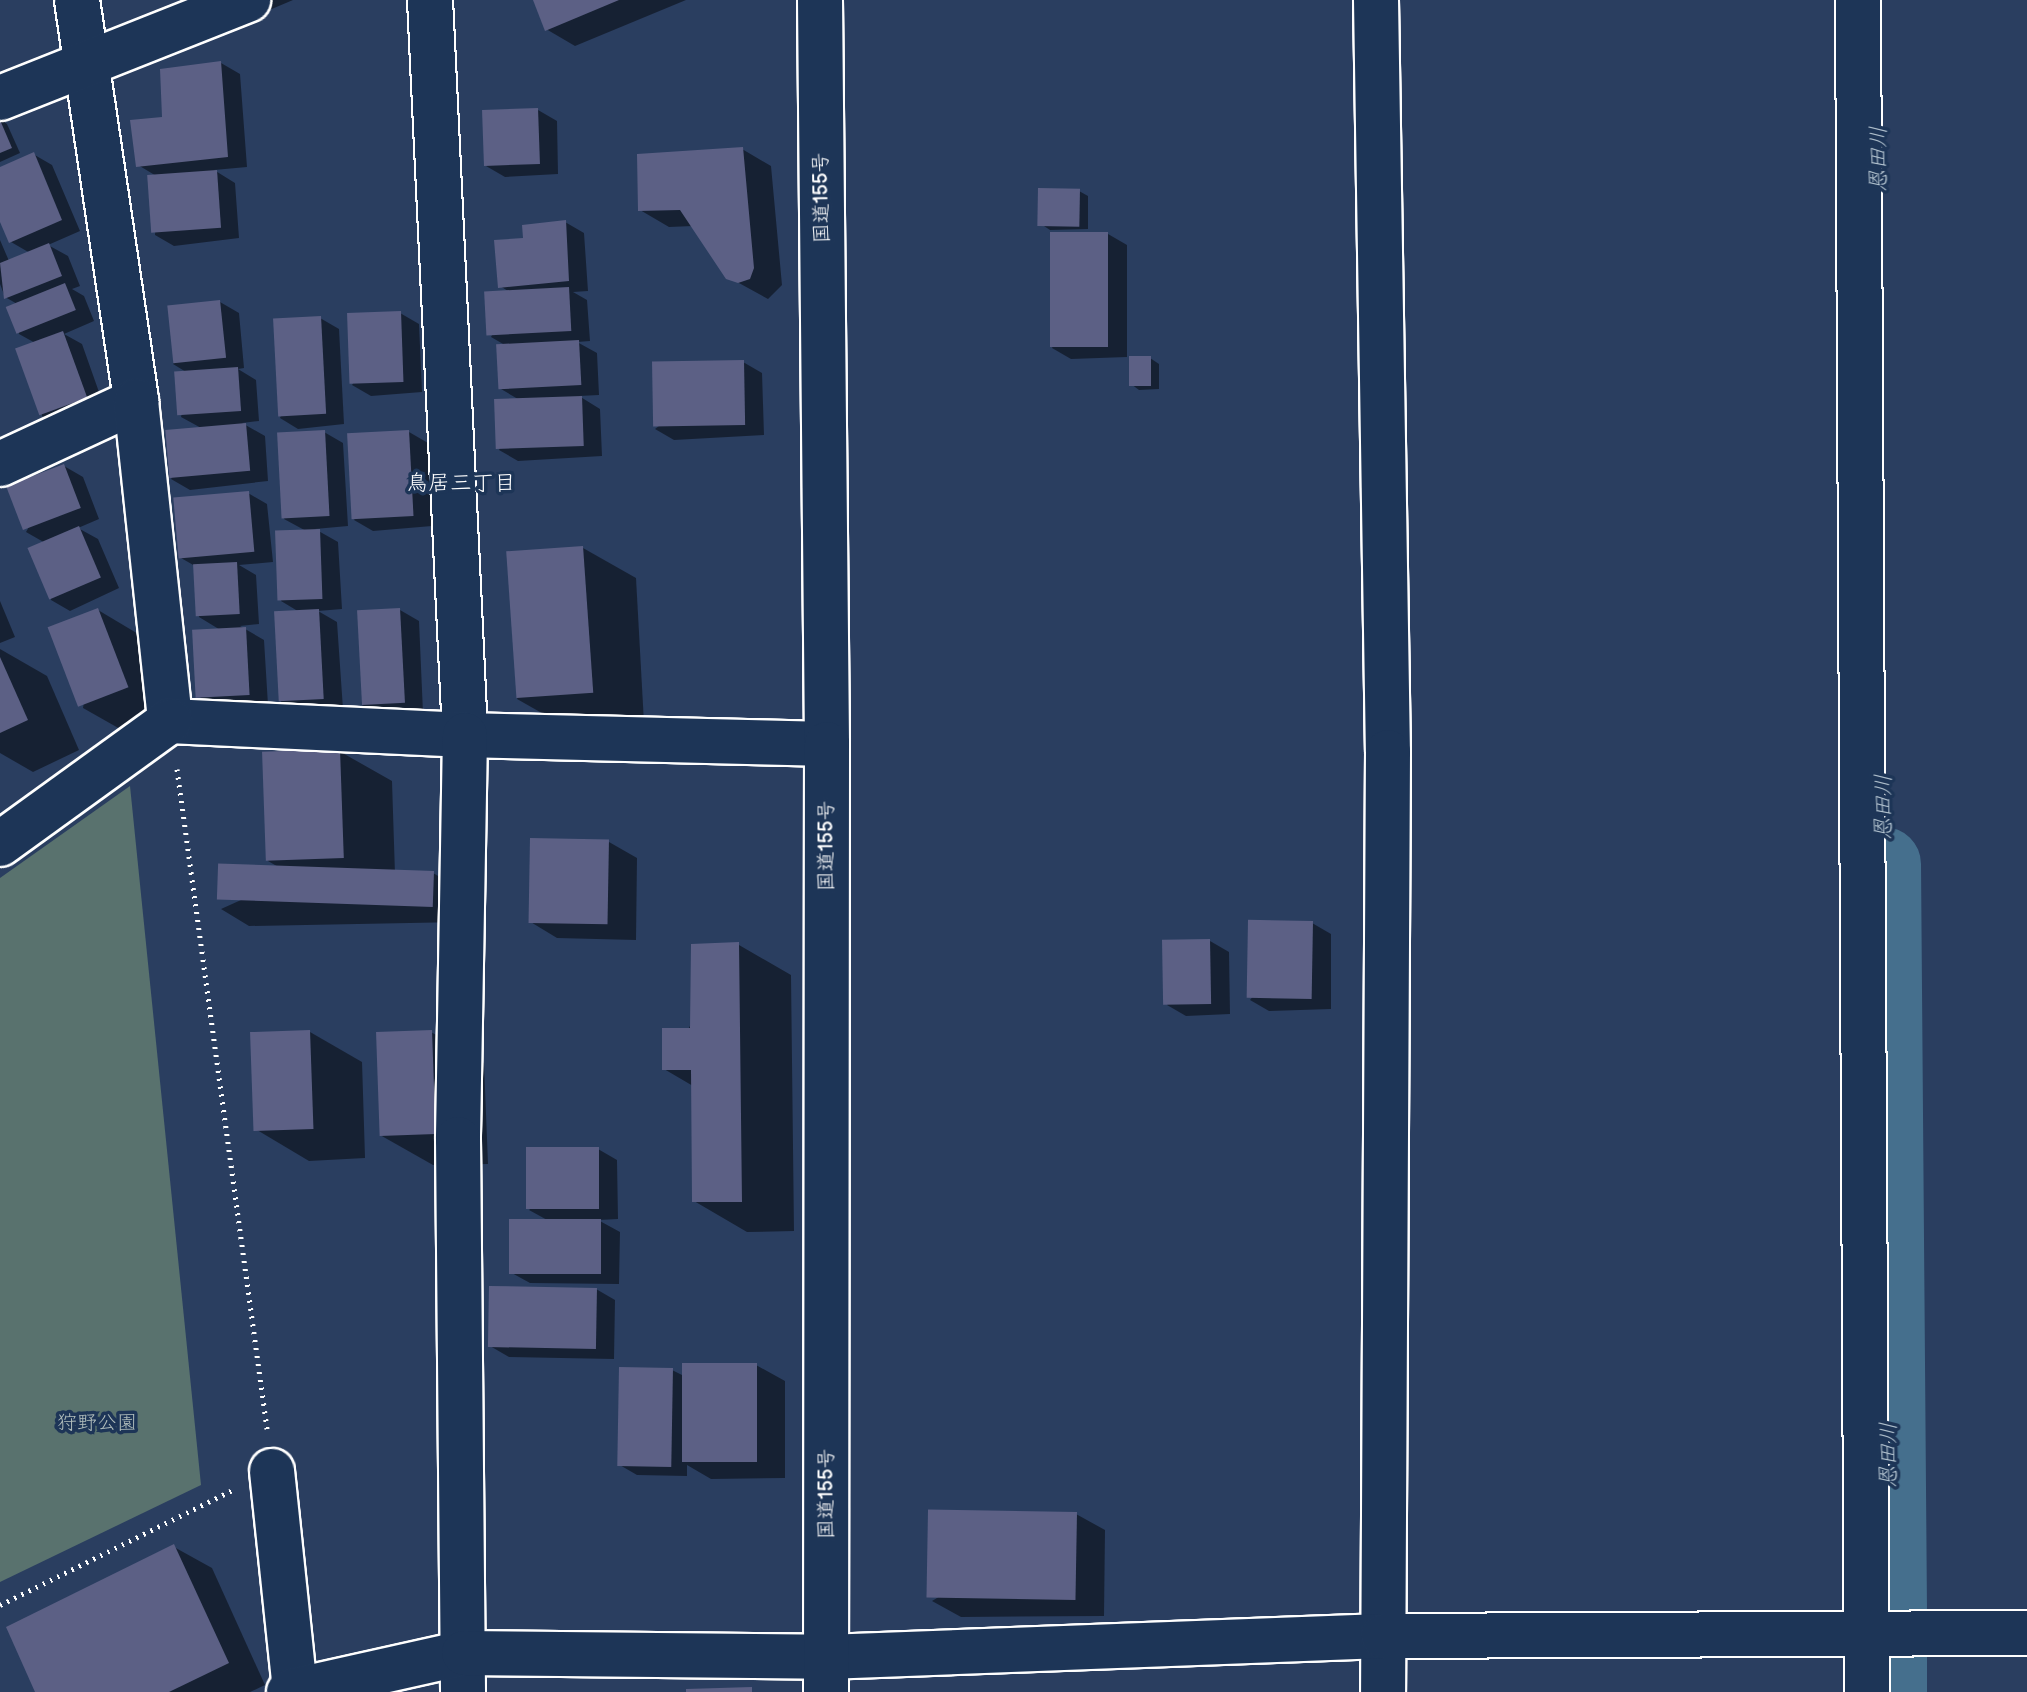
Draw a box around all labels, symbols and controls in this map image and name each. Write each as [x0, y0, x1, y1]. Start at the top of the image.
water label: 恩田川 [1866, 126, 1892, 192]
street label: 国道155号 [809, 152, 835, 244]
district label: 鳥居三丁目 [406, 471, 516, 497]
water label: 恩田川 [1871, 774, 1897, 840]
street label: 国道155号 [815, 801, 839, 891]
park label: 狩野公園 [57, 1411, 137, 1435]
water label: 恩田川 [1876, 1422, 1902, 1488]
street label: 国道155号 [815, 1449, 839, 1539]

